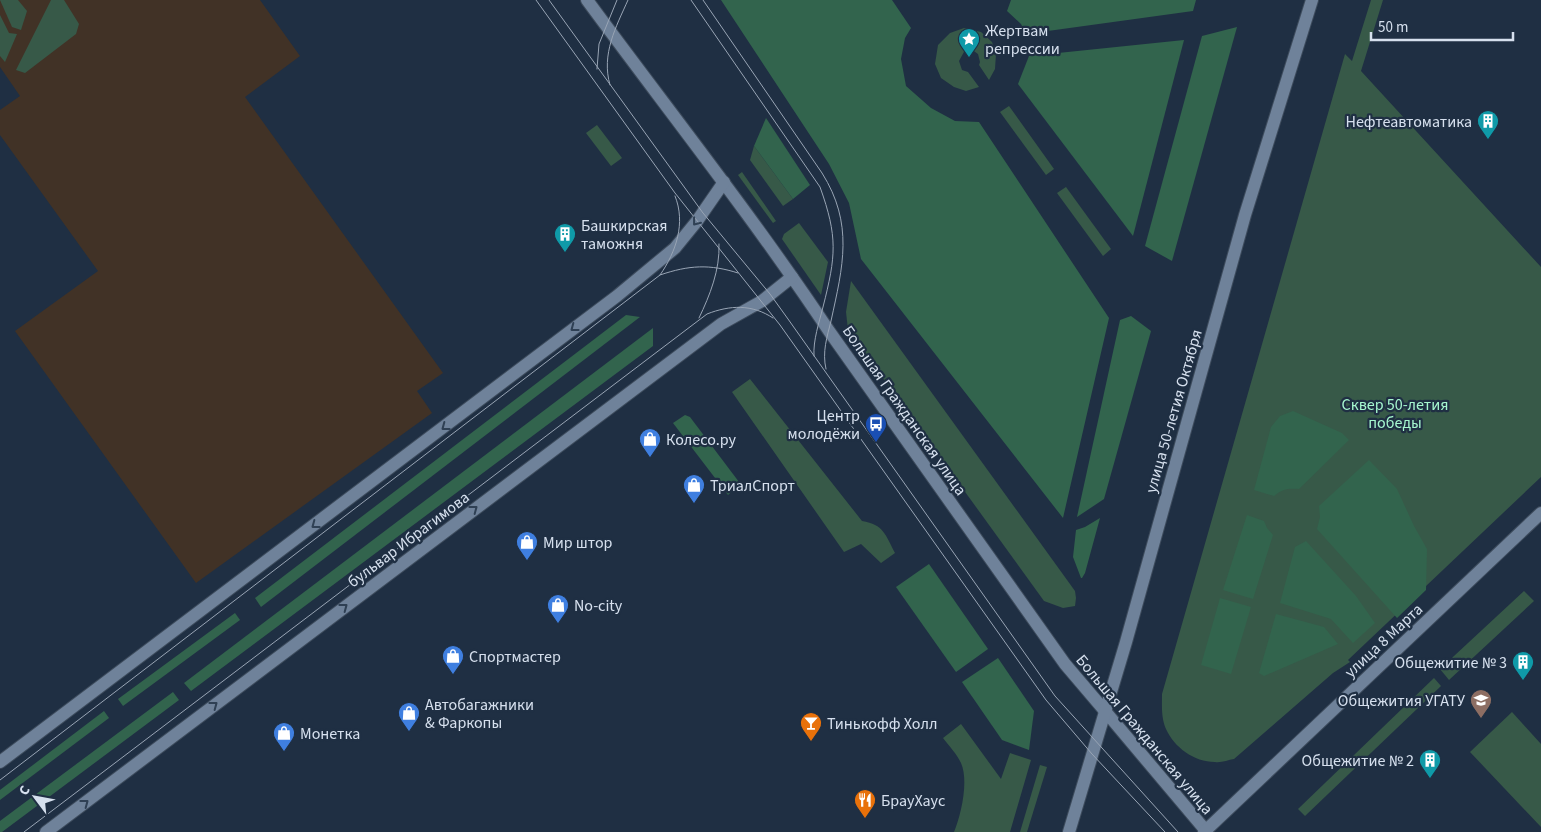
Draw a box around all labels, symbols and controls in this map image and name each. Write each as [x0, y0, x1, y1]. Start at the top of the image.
scale bar [1371, 10, 1514, 42]
text: 50 m [1378, 17, 1408, 38]
place label: Жертвам репрессии [985, 20, 1060, 60]
place icon: Жертвам репрессии [957, 27, 981, 58]
building icon: Нефтеавтоматика [1476, 109, 1500, 140]
place label: Нефтеавтоматика [1345, 111, 1472, 133]
place label: Башкирская таможня [581, 215, 668, 255]
one-way arrow [694, 216, 702, 225]
building icon: Башкирская таможня [553, 222, 577, 253]
street label: Большая Гражданская улица [837, 321, 971, 500]
one-way arrow [571, 323, 580, 331]
street label: улица 50-летия Октября [1140, 327, 1208, 496]
park label: Сквер 50-летия победы [1342, 394, 1448, 434]
place label: Центр молодёжи [788, 405, 860, 445]
bus stop icon: Центр молодёжи [864, 412, 888, 443]
one-way arrow [442, 421, 451, 429]
shop icon: Колесо.ру [638, 427, 662, 458]
place label: Колесо.ру [666, 429, 737, 451]
shop icon: ТриалСпорт [682, 473, 706, 504]
place label: ТриалСпорт [710, 475, 795, 497]
street label: бульвар Ибрагимова [343, 487, 474, 593]
one-way arrow [468, 507, 477, 515]
one-way arrow [311, 519, 321, 528]
shop icon: Мир штор [515, 530, 539, 561]
place label: Мир штор [543, 532, 613, 554]
shop icon: No-city [546, 593, 570, 624]
place label: No-city [574, 595, 623, 617]
street label: улица 8 Марта [1340, 599, 1428, 683]
one-way arrow [338, 604, 348, 613]
shop icon: Спортмастер [441, 644, 465, 675]
place label: Спортмастер [469, 646, 561, 668]
street label: Большая Гражданская улица [1071, 650, 1218, 819]
building icon: Общежитие № 3 [1511, 650, 1535, 681]
place label: Общежитие № 3 [1395, 652, 1507, 674]
school or university icon: Общежития УГАТУ [1469, 688, 1493, 719]
place label: Общежития УГАТУ [1338, 690, 1466, 712]
place label: Автобагажники & Фаркопы [425, 694, 534, 734]
shop icon: Автобагажники & Фаркопы [397, 701, 421, 732]
one-way arrow [208, 702, 218, 711]
bar icon: Тинькофф Холл [799, 711, 823, 742]
place label: Тинькофф Холл [827, 713, 937, 735]
shop icon: Монетка [272, 721, 296, 752]
place label: Монетка [300, 723, 360, 745]
building icon: Общежитие № 2 [1418, 748, 1442, 779]
place label: Общежитие № 2 [1302, 750, 1414, 772]
north arrow [10, 772, 60, 822]
text: С [14, 782, 35, 799]
restaurant icon: БрауХаус [853, 788, 877, 819]
place label: БрауХаус [881, 790, 945, 812]
one-way arrow [79, 800, 88, 808]

